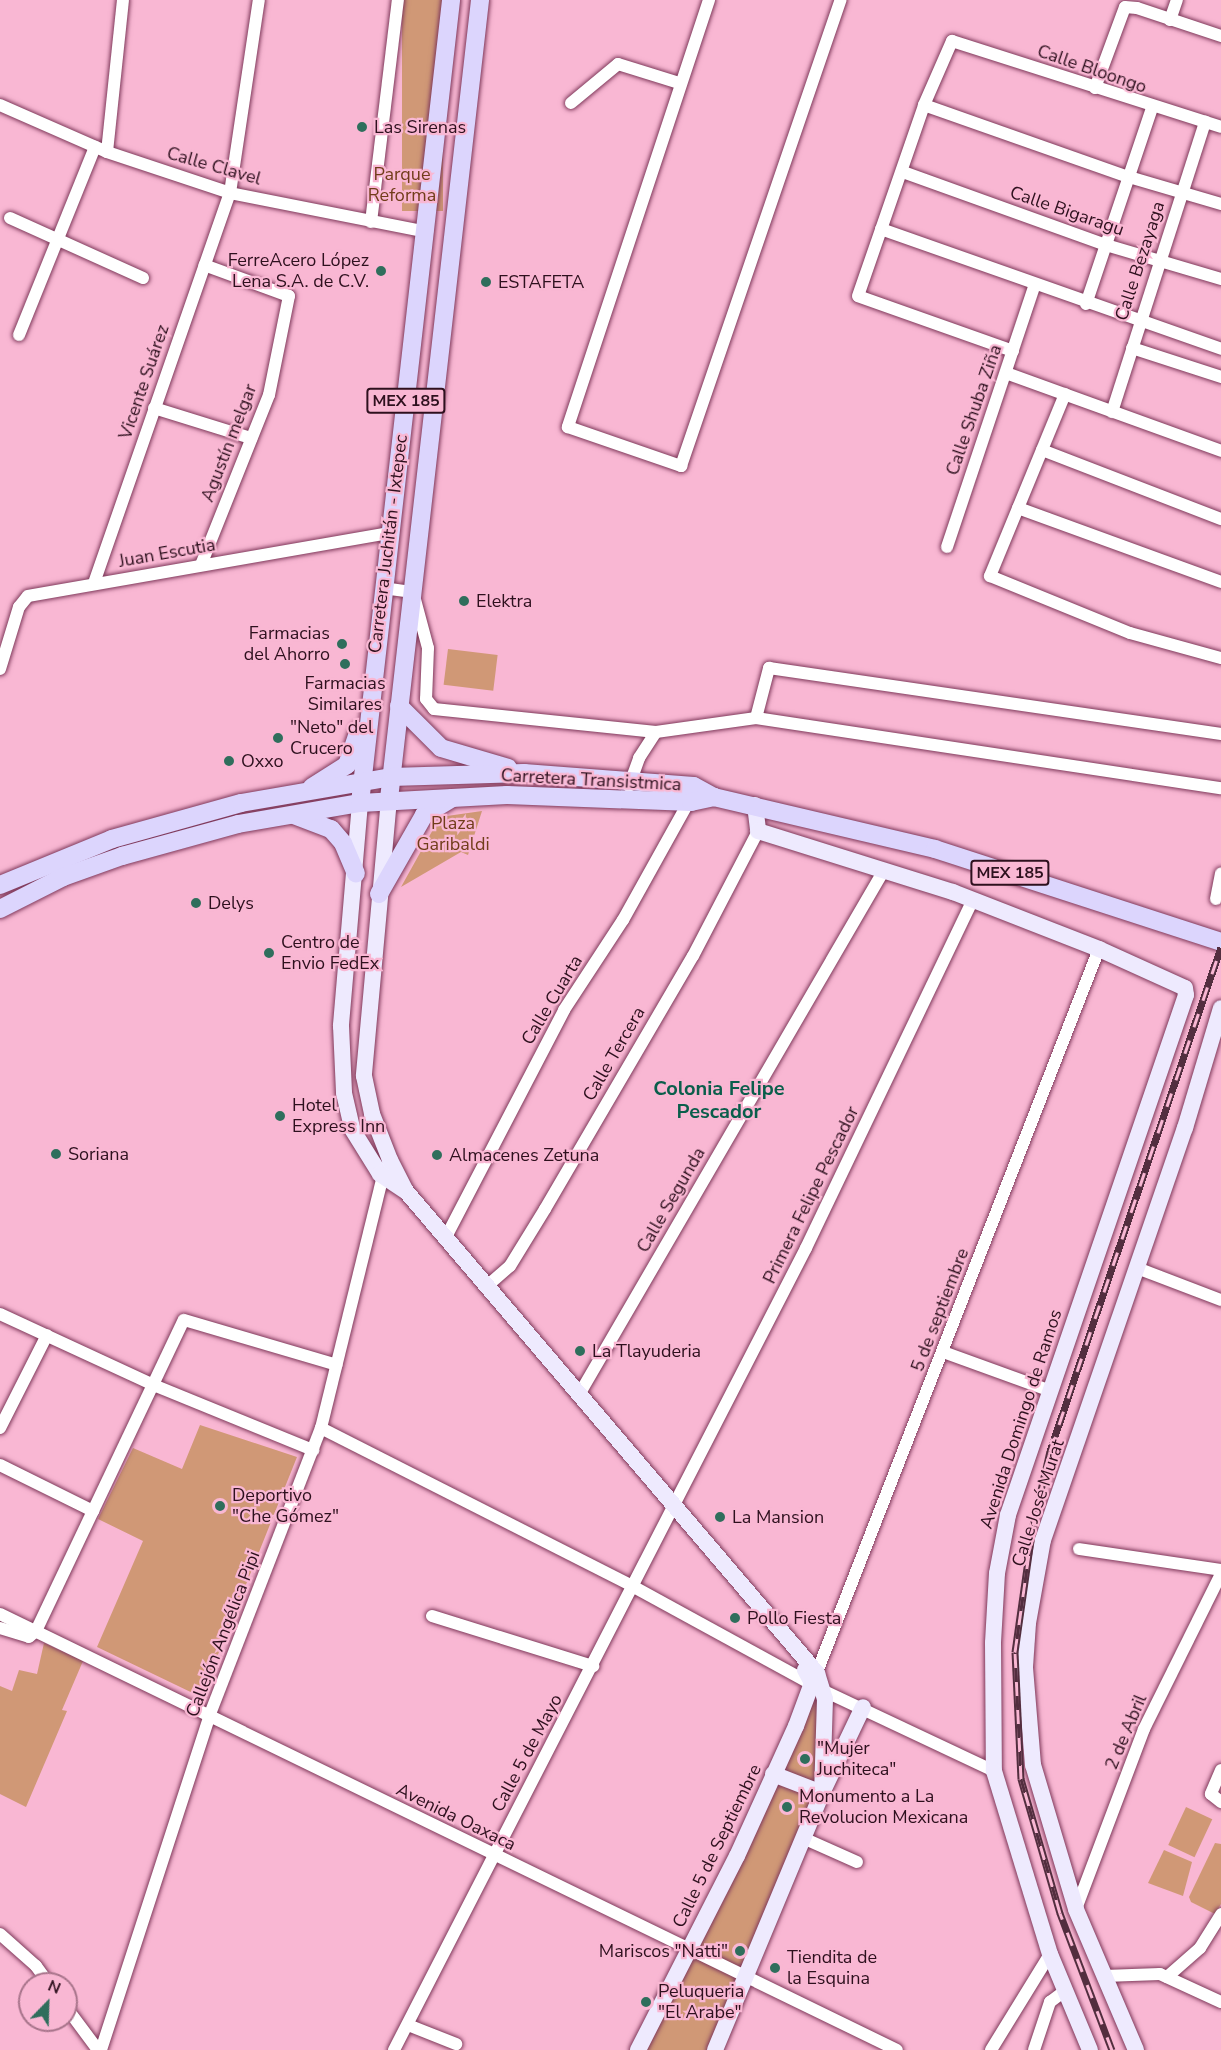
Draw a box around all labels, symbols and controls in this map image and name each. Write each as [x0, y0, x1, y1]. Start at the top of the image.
street label: Calle Bloongo [1034, 40, 1150, 98]
place label: Las Sirenas [374, 116, 466, 138]
marker: Las Sirenas [355, 120, 369, 134]
street label: Calle Clavel [164, 142, 264, 190]
park label: Parque Reforma [368, 164, 436, 207]
street label: Calle Bigaragu [1007, 181, 1127, 241]
street label: Calle Bezayaga [1111, 199, 1169, 323]
place label: FerreAcero López Lena S.A. de C.V. [228, 250, 369, 292]
marker: FerreAcero López Lena S.A. de C.V. [374, 264, 388, 278]
place label: ESTAFETA [498, 271, 584, 293]
marker: ESTAFETA [479, 275, 493, 289]
street label: Vicente Suárez [114, 322, 174, 442]
street label: Calle Shuba Ziña [942, 342, 1006, 478]
street label: Agustín melgar [197, 381, 261, 505]
road number: MEX 185 [366, 388, 446, 414]
street label: Carretera Juchitán - Ixtepec [364, 434, 412, 654]
street label: Juan Escutia [117, 534, 217, 572]
place label: Elektra [476, 590, 532, 612]
marker: Elektra [457, 594, 471, 608]
place label: Farmacias del Ahorro [244, 623, 330, 666]
marker: Farmacias del Ahorro [335, 637, 349, 651]
marker: Farmacias Similares [338, 657, 352, 671]
place label: Farmacias Similares [304, 673, 386, 716]
place label: "Neto" del Crucero [290, 717, 373, 760]
marker: "Neto" del Crucero [271, 731, 285, 745]
place label: Oxxo [241, 750, 284, 772]
marker: Oxxo [222, 754, 236, 768]
street label: Carretera Transistmica [500, 764, 682, 796]
park label: Plaza Garibaldi [416, 813, 490, 856]
road number: MEX 185 [970, 860, 1050, 886]
place label: Delys [208, 892, 254, 914]
marker: Delys [189, 896, 203, 910]
place label: Centro de Envio FedEx [281, 932, 379, 974]
marker: Centro de Envio FedEx [262, 946, 276, 960]
street label: Calle Cuarta [517, 951, 587, 1049]
street label: Calle Tercera [578, 1003, 650, 1105]
district label: Colonia Felipe Pescador [653, 1076, 785, 1123]
place label: Hotel Express Inn [292, 1095, 385, 1138]
street label: Primera Felipe Pescador [759, 1103, 863, 1287]
marker: Hotel Express Inn [273, 1109, 287, 1123]
place label: Soriana [68, 1143, 129, 1165]
place label: Almacenes Zetuna [449, 1144, 599, 1166]
street label: Calle Segunda [632, 1144, 710, 1256]
marker: Soriana [49, 1147, 63, 1161]
marker: Almacenes Zetuna [430, 1148, 444, 1162]
street label: 5 de septiembre [907, 1245, 973, 1375]
street label: Avenida Domingo de Ramos [975, 1307, 1067, 1531]
place label: La Tlayuderia [592, 1340, 701, 1362]
marker: La Tlayuderia [573, 1344, 587, 1358]
street label: Calle José Murat [1007, 1437, 1069, 1569]
place label: Deportivo "Che Gómez" [232, 1485, 339, 1528]
marker: Deportivo "Che Gómez" [213, 1499, 227, 1513]
place label: La Mansion [732, 1506, 824, 1528]
marker: La Mansion [713, 1510, 727, 1524]
street label: Callejón Angélica Pipi [181, 1548, 265, 1720]
place label: Pollo Fiesta [747, 1607, 841, 1629]
marker: Pollo Fiesta [728, 1611, 742, 1625]
street label: Calle 5 de Mayo [487, 1690, 567, 1816]
street label: 2 de Abril [1100, 1691, 1152, 1773]
place label: "Mujer Juchiteca" [817, 1738, 896, 1780]
marker: "Mujer Juchiteca" [798, 1752, 812, 1766]
street label: Calle 5 de Septiembre [668, 1761, 766, 1931]
street label: Avenida Oaxaca [393, 1779, 519, 1855]
place label: Monumento a La Revolucion Mexicana [799, 1786, 968, 1828]
marker: Monumento a La Revolucion Mexicana [780, 1800, 794, 1814]
place label: Mariscos "Natti" [599, 1940, 728, 1962]
marker: Mariscos "Natti" [733, 1944, 747, 1958]
place label: Tiendita de la Esquina [787, 1947, 877, 1990]
marker: Tiendita de la Esquina [768, 1961, 782, 1975]
north arrow [18, 1972, 78, 2032]
text: N [44, 1975, 64, 2000]
place label: Peluqueria "El Arabe" [658, 1981, 744, 2024]
marker: Peluqueria "El Arabe" [639, 1995, 653, 2009]

